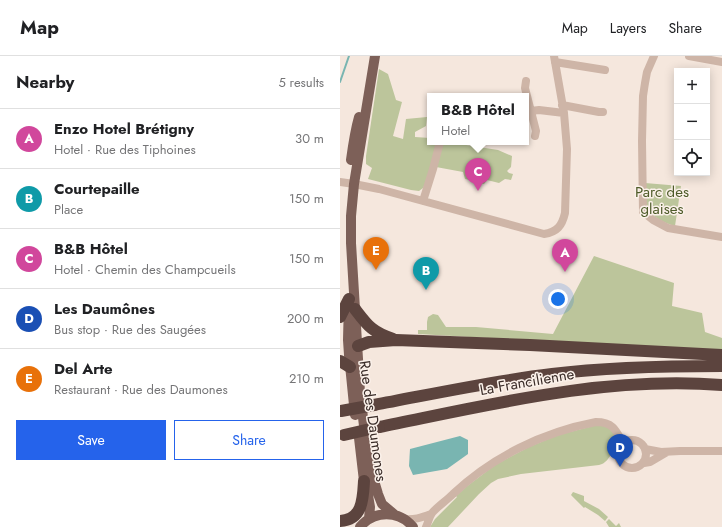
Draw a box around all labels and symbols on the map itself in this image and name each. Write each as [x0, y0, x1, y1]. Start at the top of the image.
pin: C [465, 158, 491, 191]
park label: Parc des glaises [635, 181, 689, 220]
pin: E [363, 237, 389, 270]
pin: A [552, 239, 578, 272]
pin: B [413, 257, 439, 290]
your location [548, 289, 568, 309]
street label: Rue des Daumones [354, 359, 392, 483]
street label: La Francilienne [478, 363, 576, 401]
pin: D [607, 434, 633, 467]

